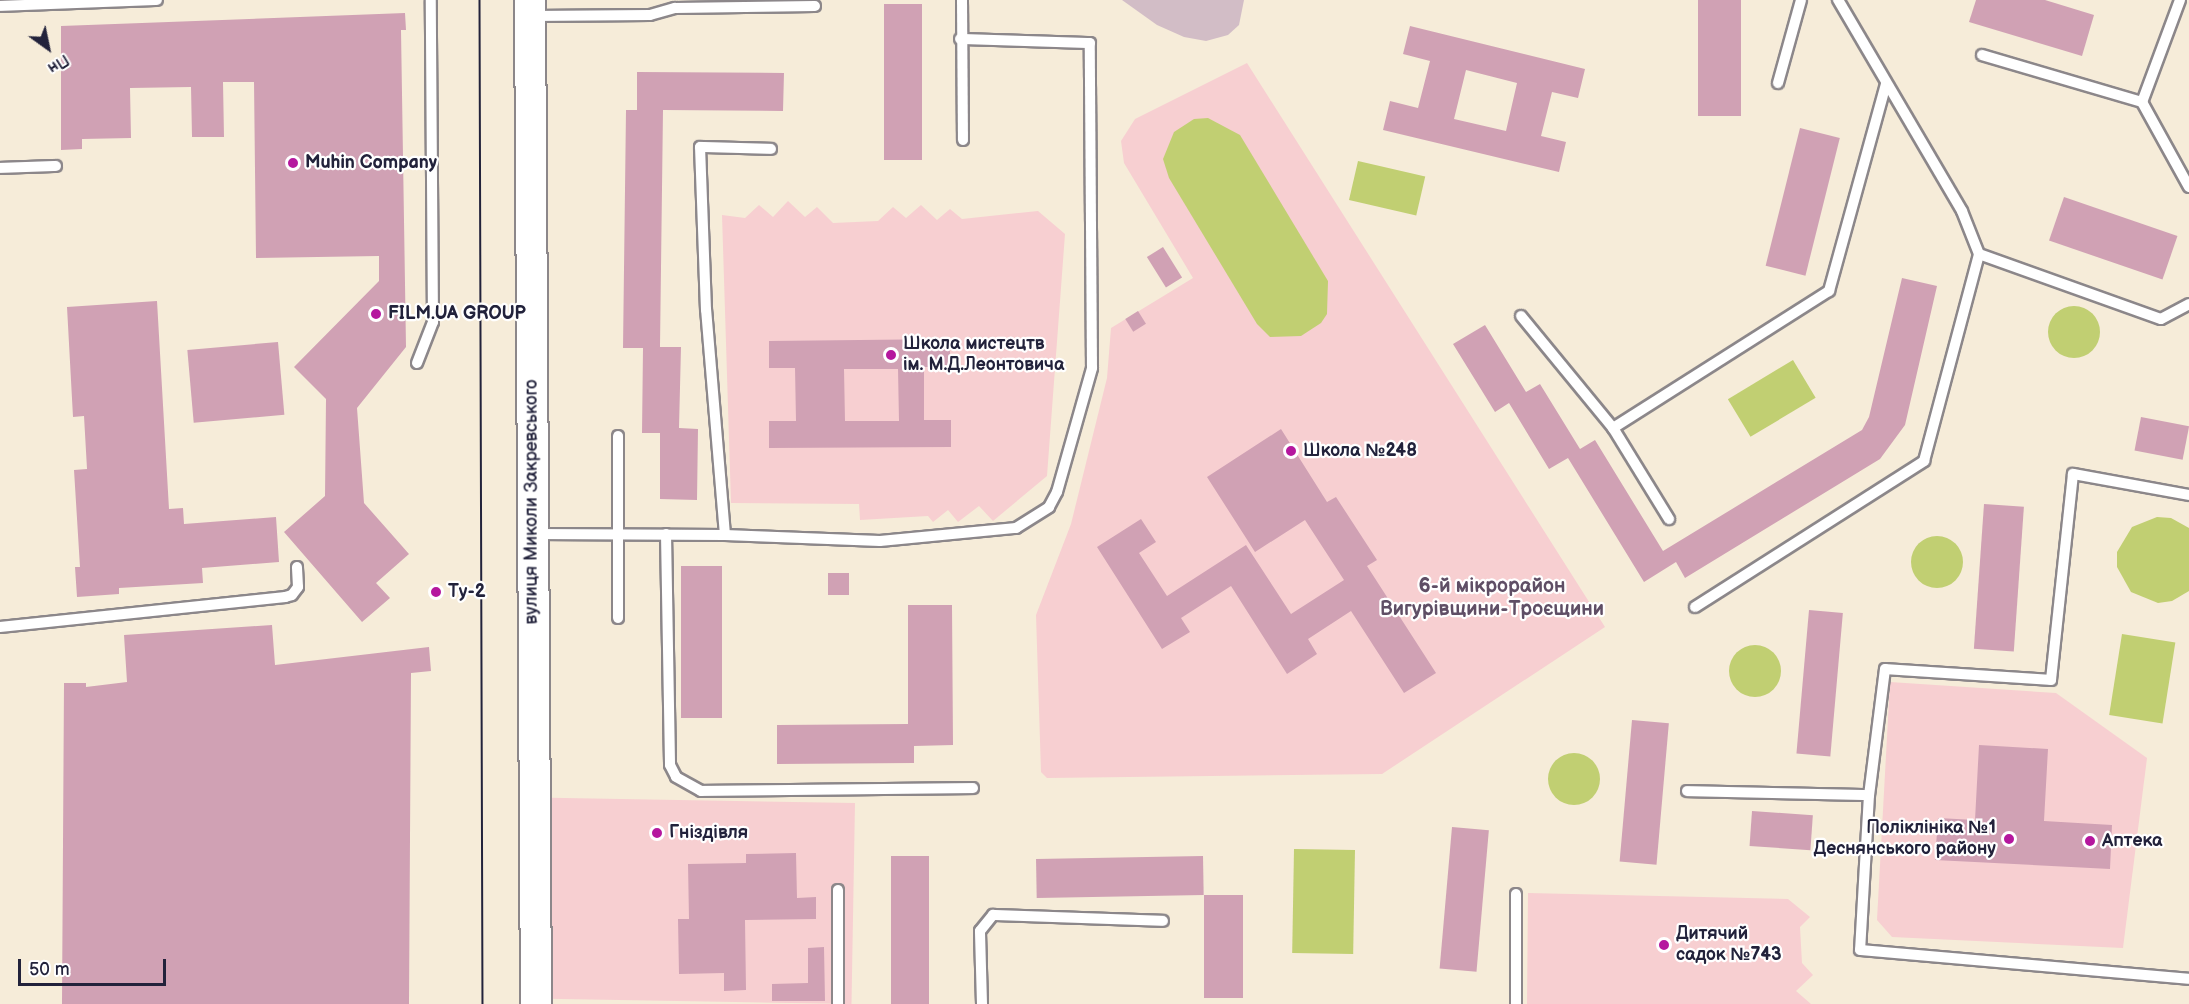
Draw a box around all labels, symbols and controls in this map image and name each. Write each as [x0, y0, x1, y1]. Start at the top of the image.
north arrow [18, 18, 78, 78]
text: Пн [44, 50, 72, 77]
place label: Muhin Company [305, 152, 437, 174]
marker: Muhin Company [286, 156, 300, 170]
place label: FILM.UA GROUP [388, 303, 526, 325]
marker: FILM.UA GROUP [369, 307, 383, 321]
place label: Школа мистецтв ім. М.Д.Леонтовича [903, 334, 1064, 376]
marker: Школа мистецтв ім. М.Д.Леонтовича [884, 348, 898, 362]
street label: вулиця Миколи Закревського [521, 380, 543, 624]
place label: Школа №248 [1303, 440, 1417, 462]
marker: Школа №248 [1284, 444, 1298, 458]
district label: 6-й мікрорайон Вигурівщини-Троєщини [1380, 574, 1604, 621]
place label: Ту-2 [448, 581, 486, 603]
marker: Ту-2 [429, 585, 443, 599]
place label: Поліклініка №1 Деснянського району [1814, 818, 1996, 860]
place label: Гніздівля [669, 822, 748, 844]
marker: Гніздівля [650, 826, 664, 840]
marker: Поліклініка №1 Деснянського району [2000, 830, 2018, 848]
place label: Аптека [2102, 830, 2162, 852]
marker: Аптека [2083, 834, 2097, 848]
place label: Дитячий садок №743 [1676, 924, 1782, 966]
marker: Дитячий садок №743 [1657, 938, 1671, 952]
scale bar [21, 947, 170, 985]
text: 50 m [29, 959, 70, 980]

